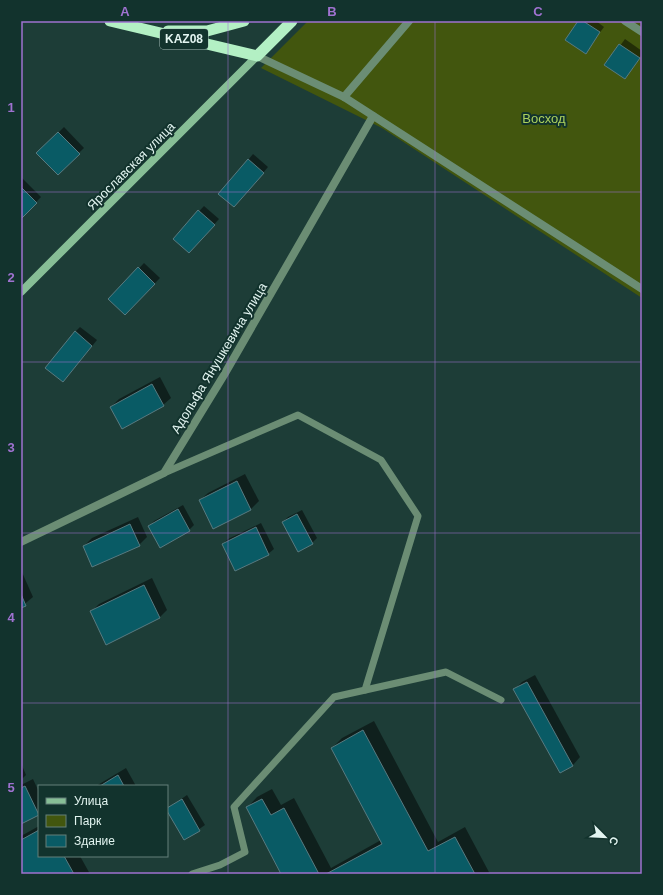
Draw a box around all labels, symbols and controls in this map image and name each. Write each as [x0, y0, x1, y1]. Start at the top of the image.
text: A [120, 4, 130, 19]
text: B [327, 4, 337, 19]
text: C [533, 4, 543, 19]
road number: KAZ08 [160, 29, 208, 49]
text: 1 [7, 100, 15, 115]
park label: Восход [522, 111, 566, 126]
street label: Ярославская улица [84, 118, 179, 213]
text: 2 [7, 270, 15, 285]
street label: Адольфа Янушкевича улица [168, 279, 270, 436]
text: 3 [7, 440, 15, 455]
text: 4 [7, 610, 15, 625]
text: 5 [7, 780, 15, 795]
legend [38, 785, 168, 857]
text: Улица [74, 794, 108, 808]
text: Парк [74, 814, 102, 828]
north arrow [585, 817, 625, 857]
text: Здание [74, 834, 115, 848]
text: С [607, 835, 621, 847]

